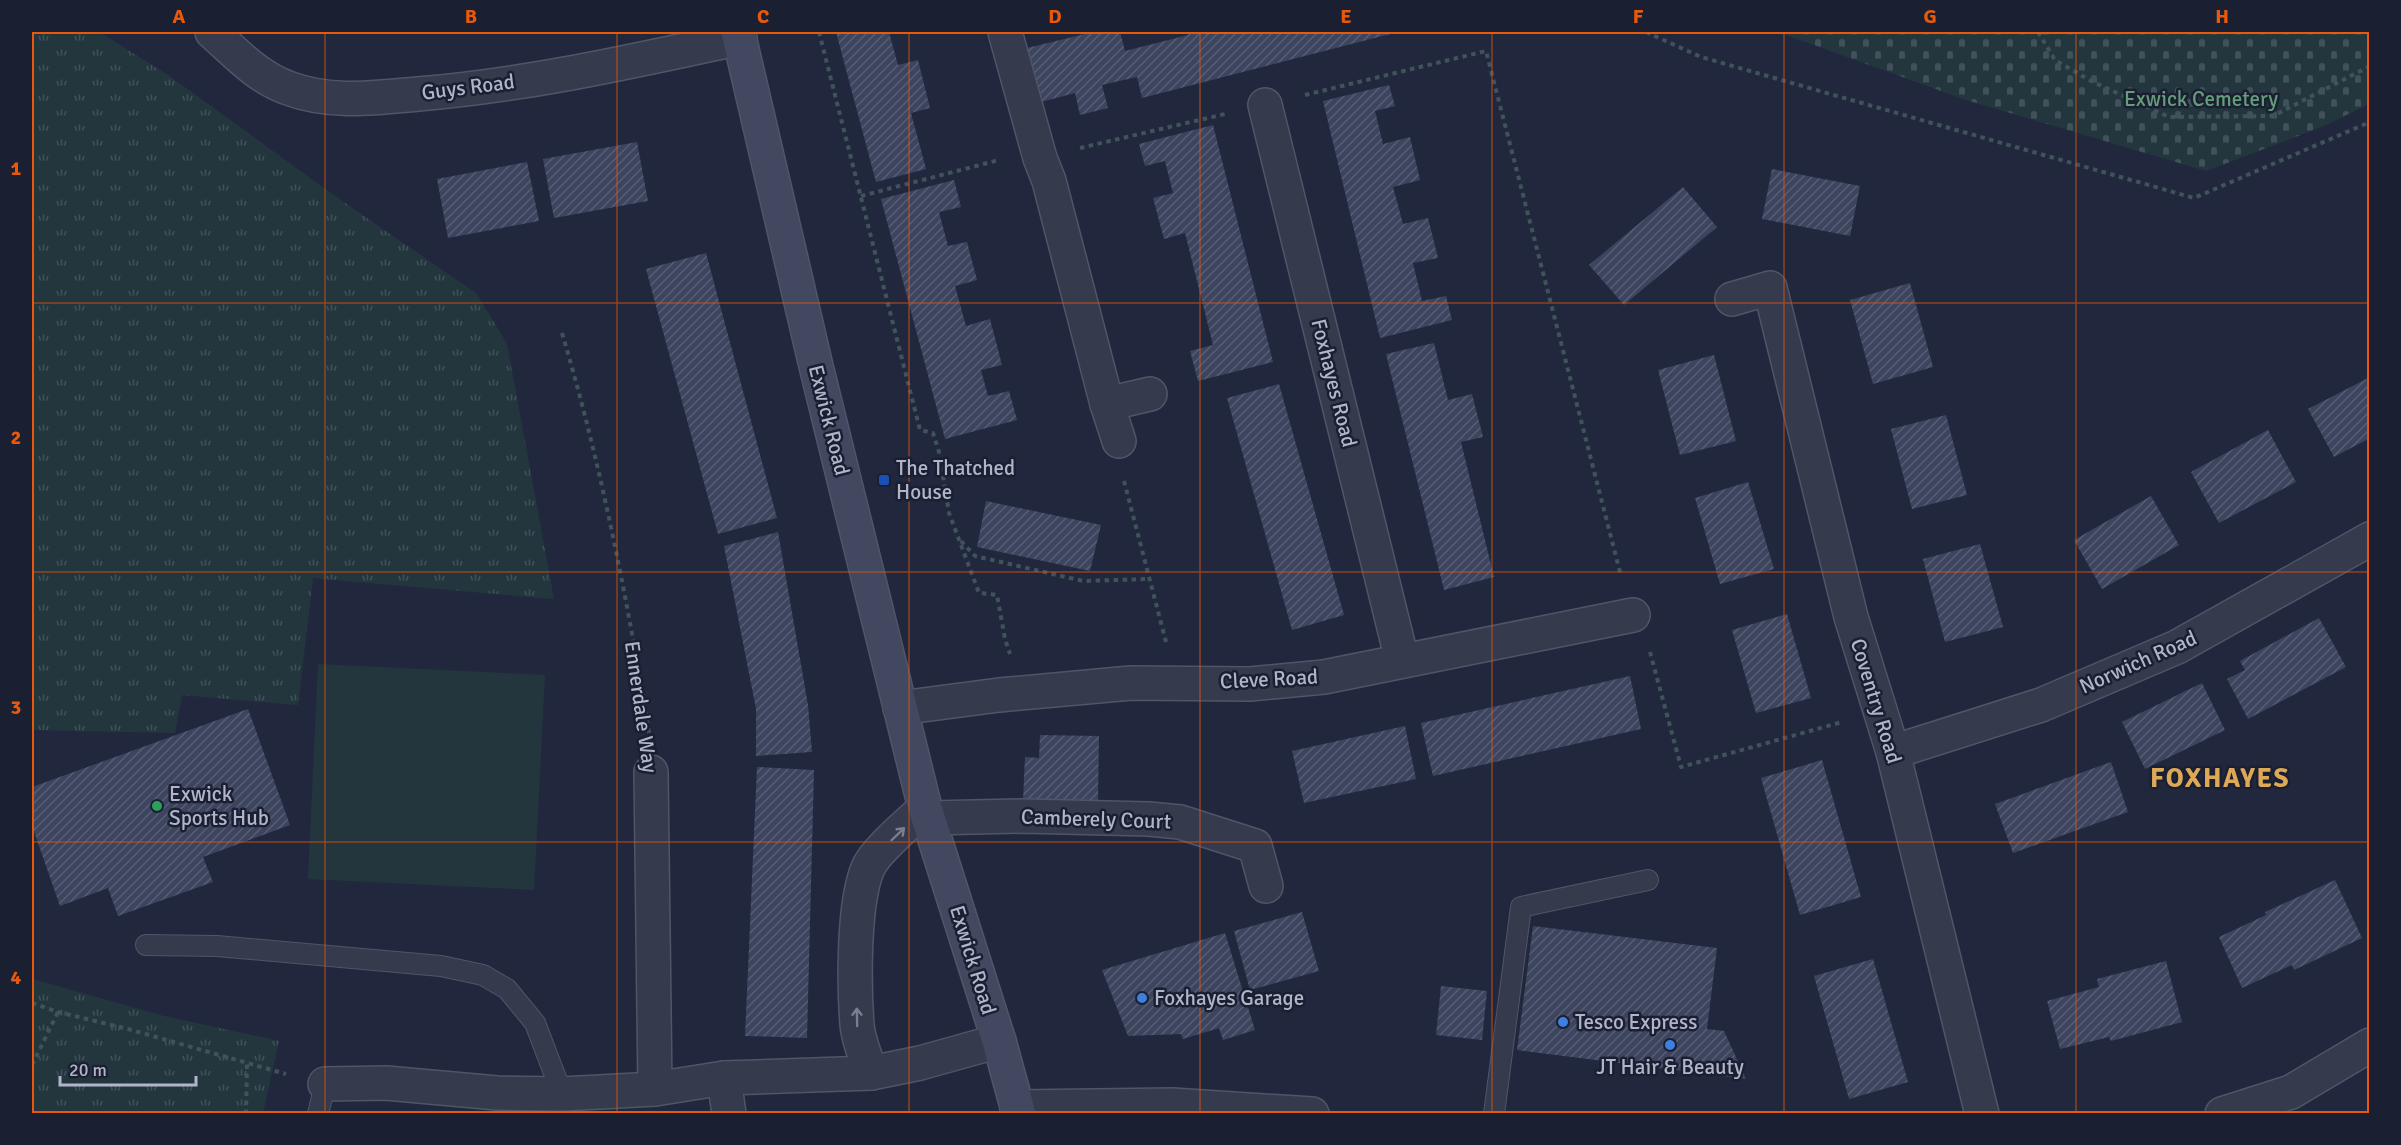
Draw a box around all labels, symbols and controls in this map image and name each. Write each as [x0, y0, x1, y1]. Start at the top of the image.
text: A [173, 4, 186, 29]
text: B [465, 4, 477, 29]
text: C [757, 4, 769, 29]
text: D [1048, 4, 1062, 29]
text: E [1340, 4, 1352, 29]
text: F [1633, 4, 1644, 29]
text: G [1923, 4, 1937, 29]
text: H [2215, 4, 2229, 29]
street label: Guys Road [420, 68, 516, 106]
park label: Exwick Cemetery [2124, 86, 2278, 112]
text: 1 [11, 156, 22, 181]
street label: Foxhayes Road [1306, 316, 1362, 450]
street label: Exwick Road [803, 362, 855, 478]
text: 2 [11, 425, 21, 450]
place label: The Thatched House [896, 455, 1015, 505]
marker: The Thatched House [877, 473, 891, 487]
street label: Norwich Road [2075, 625, 2201, 699]
street label: Coventry Road [1845, 635, 1907, 767]
street label: Ennerdale Way [619, 639, 663, 775]
street label: Cleve Road [1219, 663, 1319, 695]
text: 3 [11, 695, 21, 720]
district label: FOXHAYES [2150, 762, 2290, 795]
place label: Exwick Sports Hub [169, 781, 269, 831]
marker: Exwick Sports Hub [150, 799, 164, 813]
street label: Camberely Court [1021, 803, 1171, 835]
one-way arrow [890, 827, 905, 841]
street label: Exwick Road [944, 902, 1002, 1018]
text: 4 [11, 965, 22, 990]
place label: Foxhayes Garage [1154, 985, 1304, 1011]
marker: Foxhayes Garage [1135, 991, 1149, 1005]
one-way arrow [851, 1007, 863, 1027]
place label: Tesco Express [1575, 1009, 1698, 1035]
marker: Tesco Express [1556, 1015, 1570, 1029]
marker: JT Hair & Beauty [1663, 1038, 1677, 1052]
scale bar [60, 1049, 196, 1087]
place label: JT Hair & Beauty [1596, 1054, 1744, 1080]
text: 20 m [69, 1059, 107, 1081]

